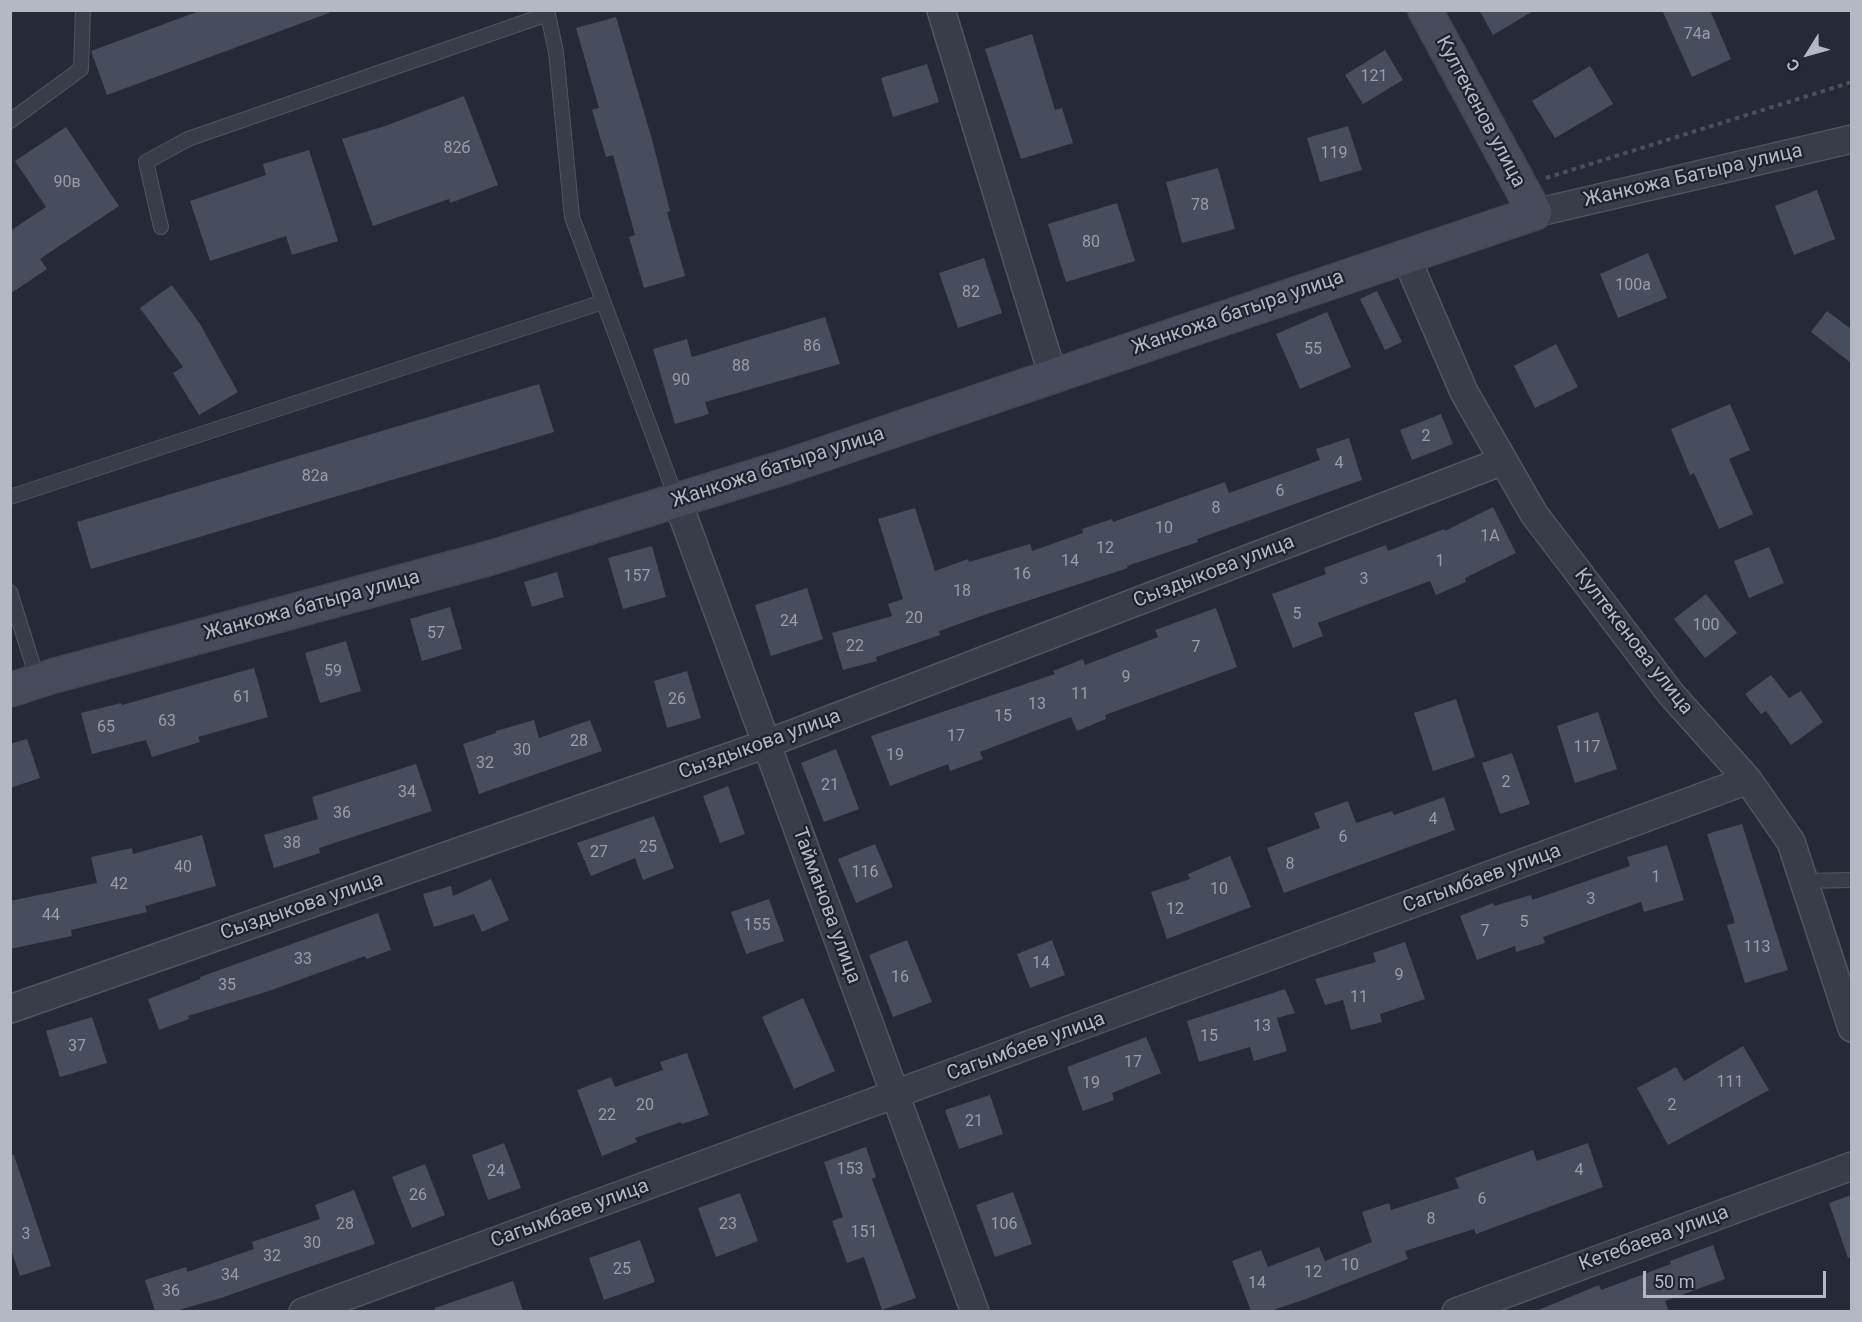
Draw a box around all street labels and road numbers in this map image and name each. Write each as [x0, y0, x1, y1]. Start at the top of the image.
street label: Култекенов улица [1430, 32, 1530, 192]
street label: Жанкожа Батыра улица [1581, 139, 1805, 213]
street label: Жанкожа батыра улица [1129, 265, 1347, 361]
street label: Жанкожа батыра улица [669, 422, 887, 514]
street label: Сыздыкова улица [1130, 530, 1298, 614]
street label: Култекенова улица [1568, 564, 1698, 720]
street label: Жанкожа батыра улица [201, 566, 423, 646]
street label: Сыздыкова улица [676, 705, 844, 785]
street label: Тайманова улица [787, 825, 865, 987]
street label: Сагымбаев улица [1400, 839, 1564, 919]
street label: Сыздыкова улица [217, 868, 387, 946]
street label: Сагымбаев улица [944, 1007, 1108, 1087]
street label: Сагымбаев улица [488, 1174, 652, 1254]
street label: Кетебаева улица [1576, 1201, 1732, 1277]

